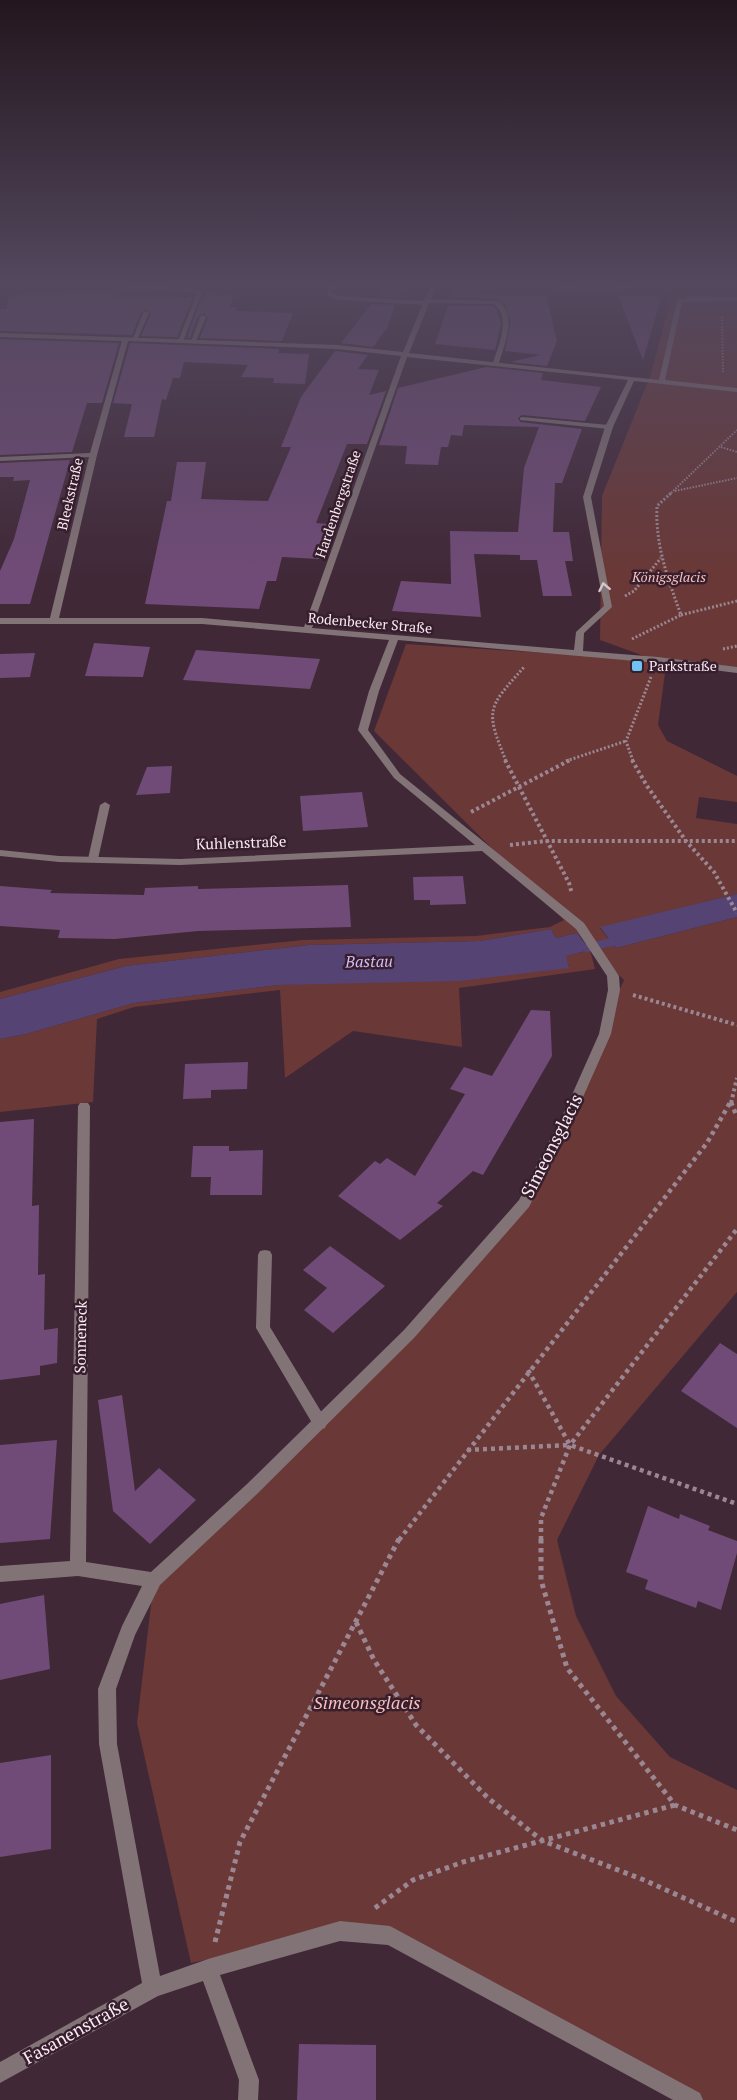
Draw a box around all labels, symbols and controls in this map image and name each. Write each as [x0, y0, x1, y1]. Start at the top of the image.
street label: Hardenbergstraße [310, 447, 365, 560]
street label: Bleekstraße [52, 456, 87, 532]
park label: Königsglacis [631, 567, 706, 586]
one-way arrow [598, 582, 611, 592]
street label: Rodenbecker Straße [307, 608, 433, 637]
place label: Parkstraße [649, 656, 717, 675]
marker: Parkstraße [630, 659, 644, 673]
street label: Kuhlenstraße [195, 830, 287, 854]
water label: Bastau [344, 950, 393, 972]
street label: Simeonsglacis [515, 1089, 588, 1202]
street label: Sonneneck [69, 1300, 91, 1374]
park label: Simeonsglacis [313, 1690, 421, 1714]
street label: Fasanenstraße [18, 1991, 133, 2069]

